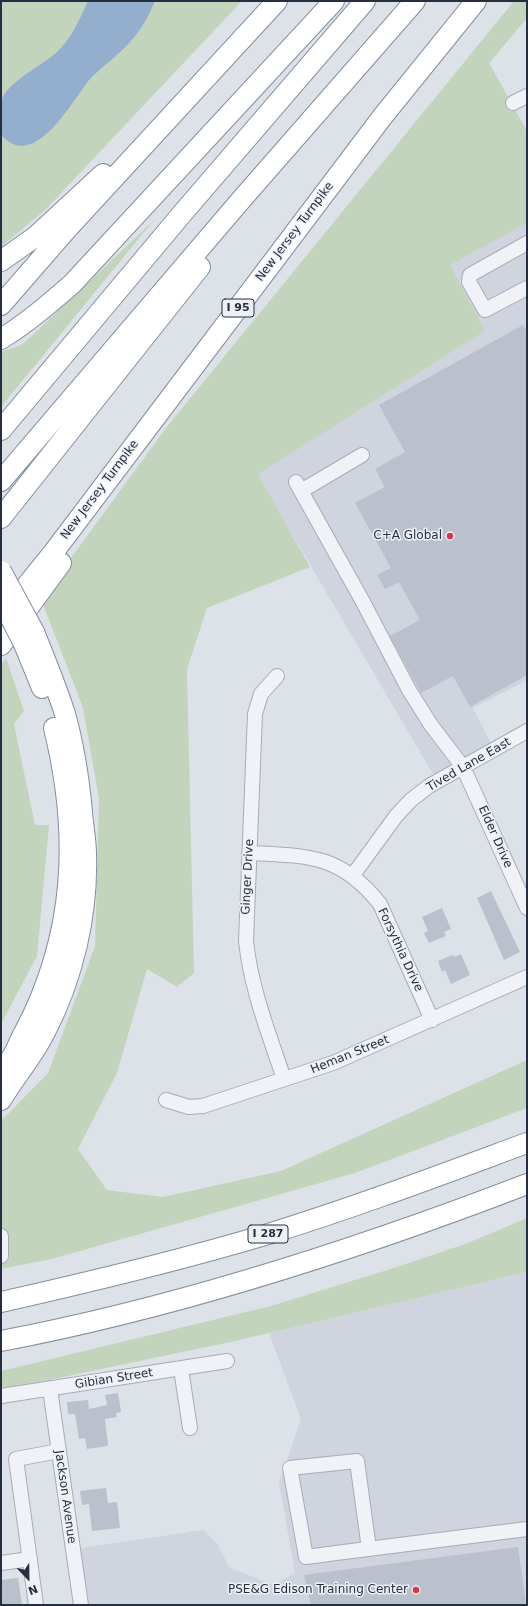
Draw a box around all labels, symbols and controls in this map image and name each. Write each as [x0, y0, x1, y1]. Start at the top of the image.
street label: New Jersey Turnpike [253, 179, 337, 285]
road number: I 95 [222, 299, 254, 317]
street label: New Jersey Turnpike [58, 437, 142, 543]
place label: C+A Global [373, 529, 442, 543]
marker: C+A Global [445, 531, 455, 541]
street label: Tived Lane East [424, 735, 514, 795]
street label: Elder Drive [475, 804, 515, 870]
street label: Ginger Drive [239, 839, 257, 915]
street label: Forsythia Drive [374, 906, 426, 994]
street label: Heman Street [309, 1033, 391, 1077]
road number: I 287 [248, 1225, 288, 1243]
street label: Gibian Street [74, 1366, 154, 1392]
street label: Jackson Avenue [51, 1449, 79, 1545]
north arrow [8, 1558, 48, 1598]
text: N [26, 1582, 39, 1597]
place label: PSE&G Edison Training Center [228, 1583, 408, 1597]
marker: PSE&G Edison Training Center [411, 1585, 421, 1595]

